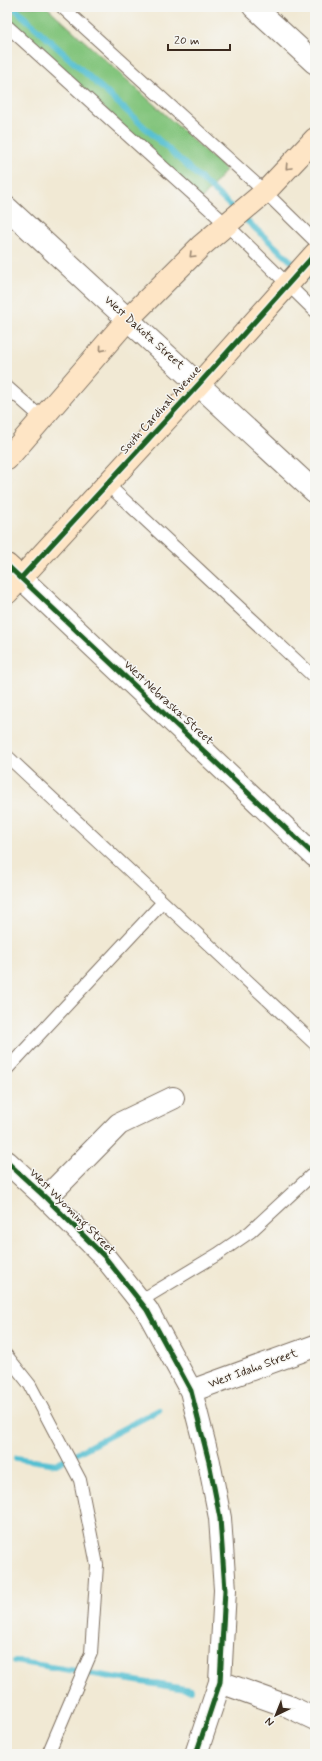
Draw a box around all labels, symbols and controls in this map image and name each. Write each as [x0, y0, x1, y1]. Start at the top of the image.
scale bar [168, 26, 230, 52]
text: 20 m [174, 33, 200, 49]
one-way arrow [285, 162, 293, 170]
one-way arrow [189, 250, 197, 258]
street label: West Dakota Street [100, 293, 188, 373]
one-way arrow [100, 344, 107, 351]
street label: South Cardinal Avenue [117, 362, 205, 458]
street label: West Nebraska Street [120, 657, 217, 749]
street label: West Wyoming Street [25, 1165, 119, 1259]
street label: West Idaho Street [206, 1345, 300, 1393]
north arrow [256, 1695, 296, 1735]
text: N [262, 1714, 277, 1729]

